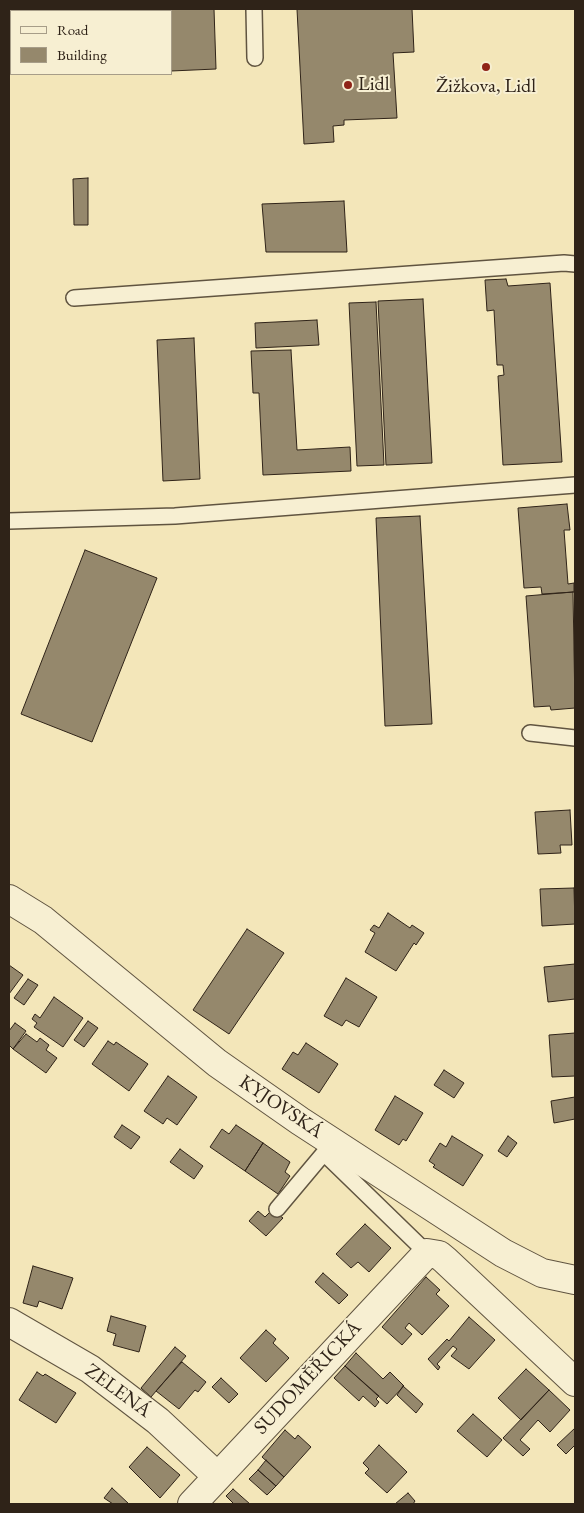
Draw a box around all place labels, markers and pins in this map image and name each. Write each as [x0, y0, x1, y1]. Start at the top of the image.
marker: Žižkova, Lidl [480, 61, 492, 73]
place label: Lidl [358, 73, 389, 97]
place label: Žižkova, Lidl [436, 75, 536, 99]
marker: Lidl [342, 79, 354, 91]

